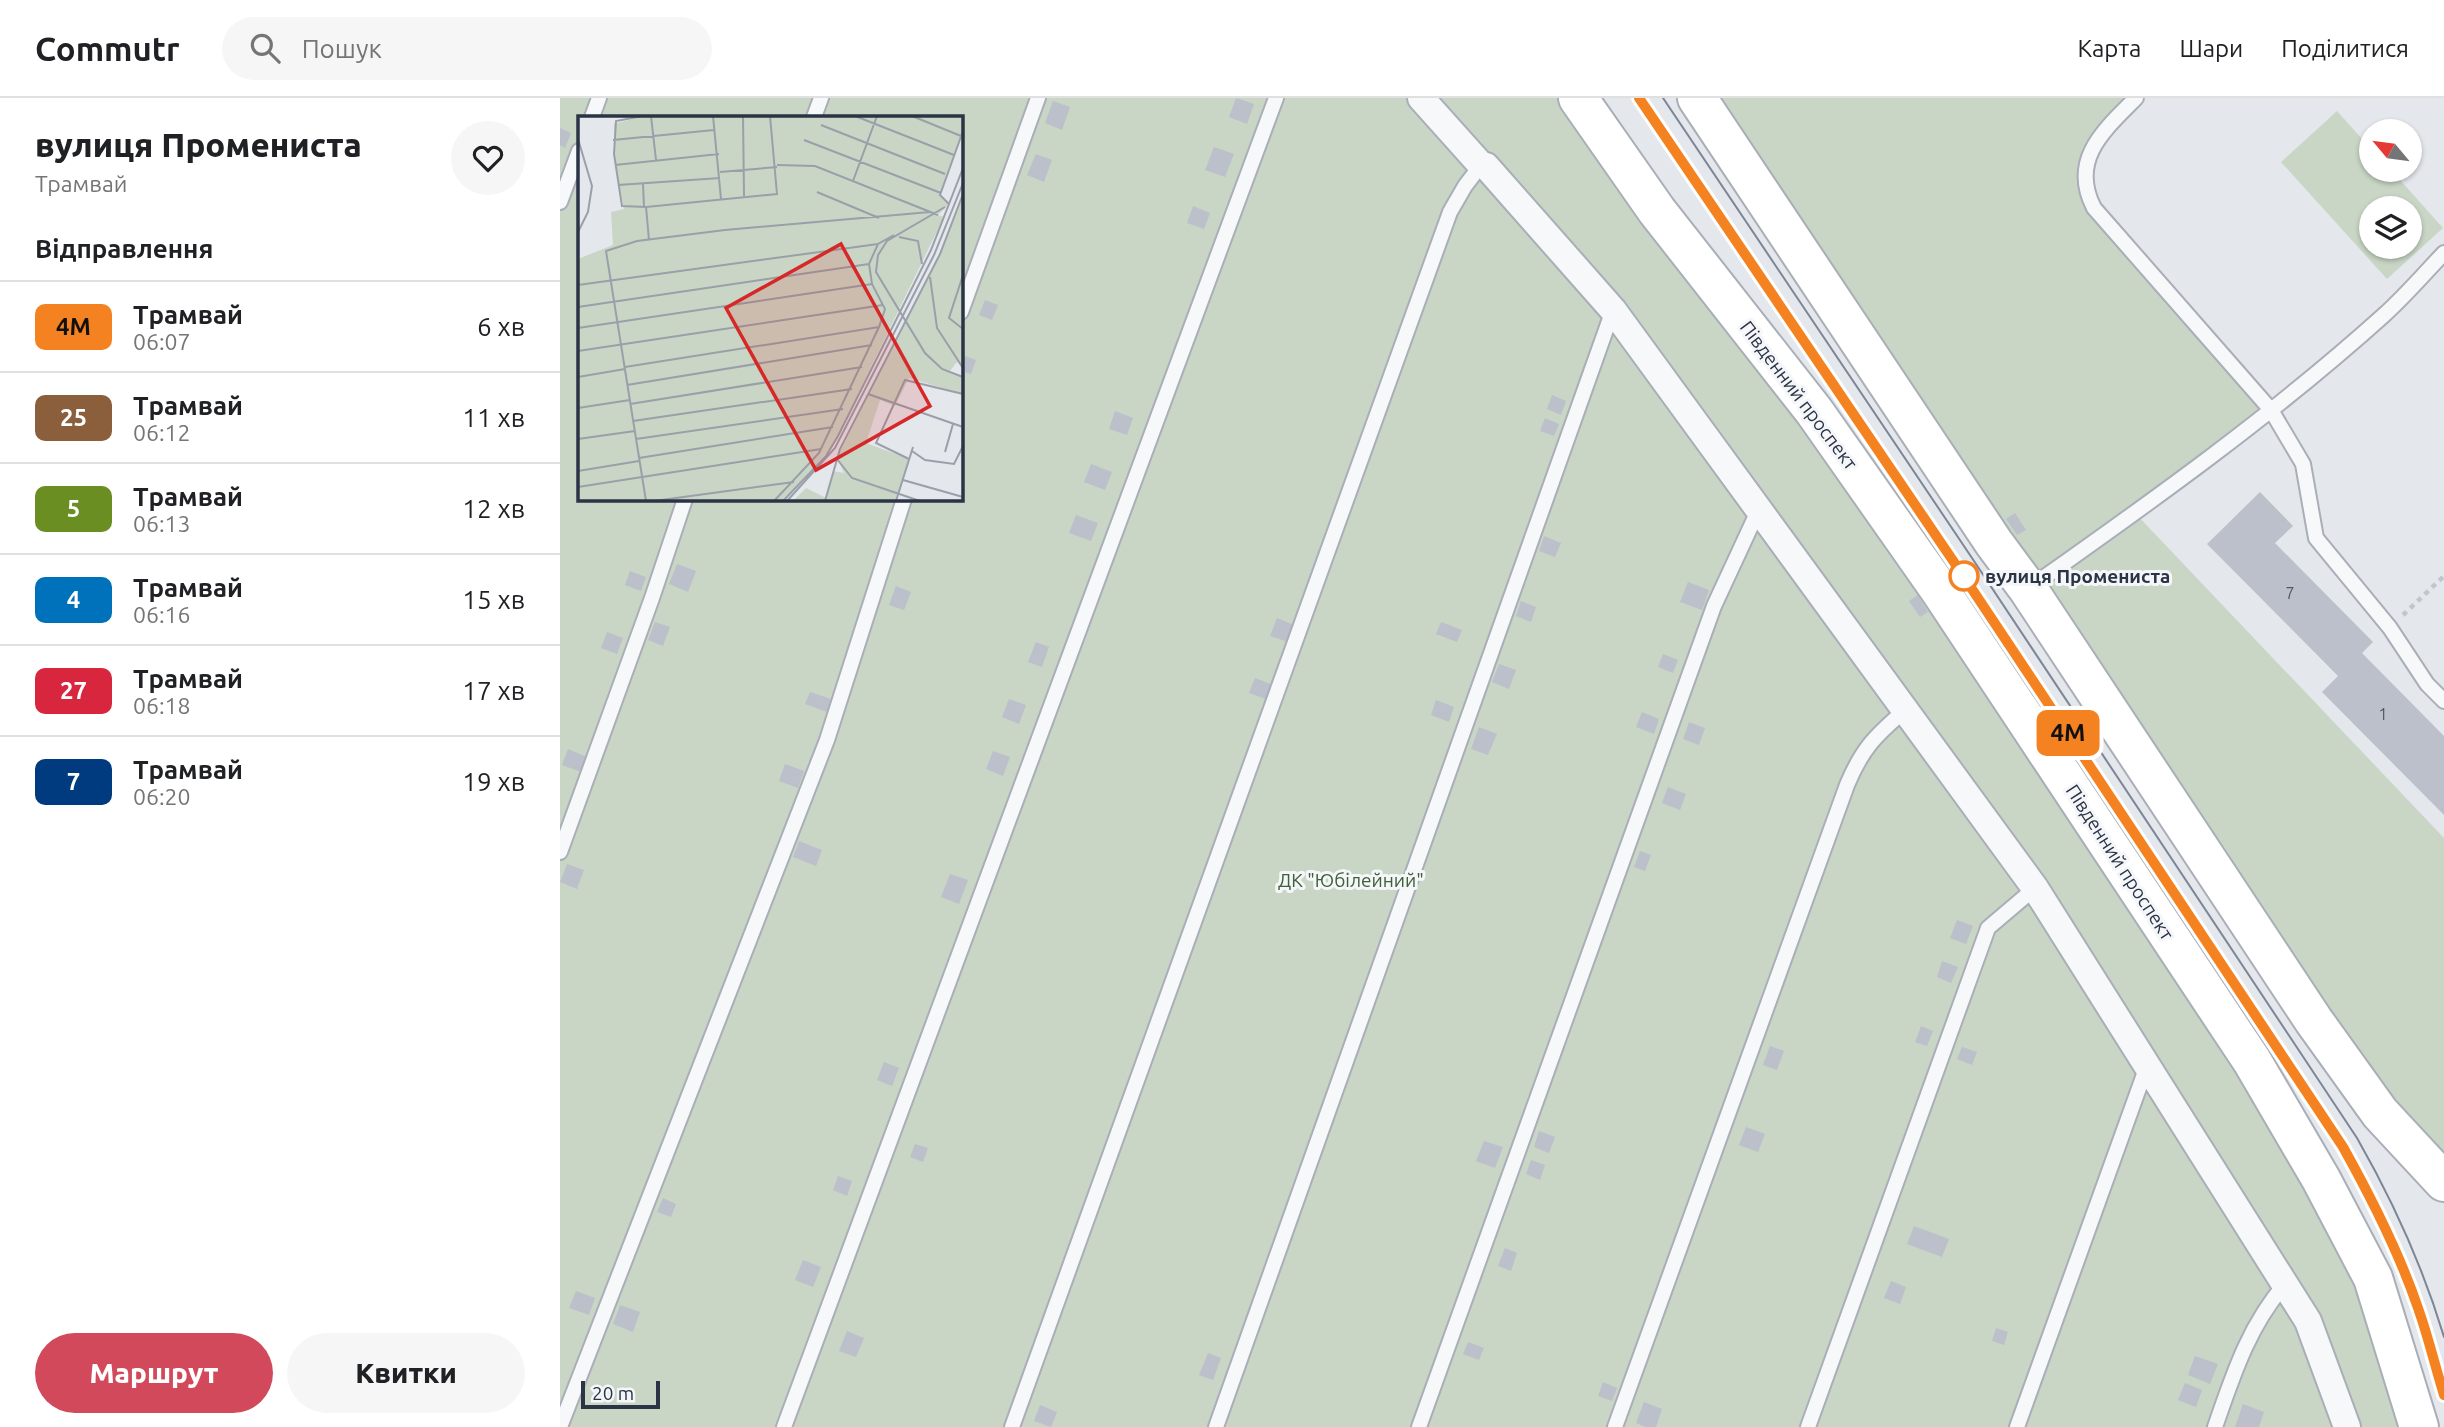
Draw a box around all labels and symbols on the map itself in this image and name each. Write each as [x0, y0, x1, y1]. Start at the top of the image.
inset map [578, 116, 962, 500]
north arrow [2359, 119, 2422, 182]
street label: Південний проспект [1736, 316, 1862, 474]
marker: вулиця Промениста [1949, 561, 1979, 591]
place label: вулиця Промениста [1985, 565, 2170, 587]
house number: 7 [2285, 584, 2295, 602]
house number: 1 [2378, 705, 2388, 723]
line badge: 4М [2036, 710, 2100, 756]
street label: Південний проспект [2062, 780, 2179, 944]
park label: ДК "Юбілейний" [1278, 869, 1424, 891]
scale bar [581, 1378, 660, 1410]

